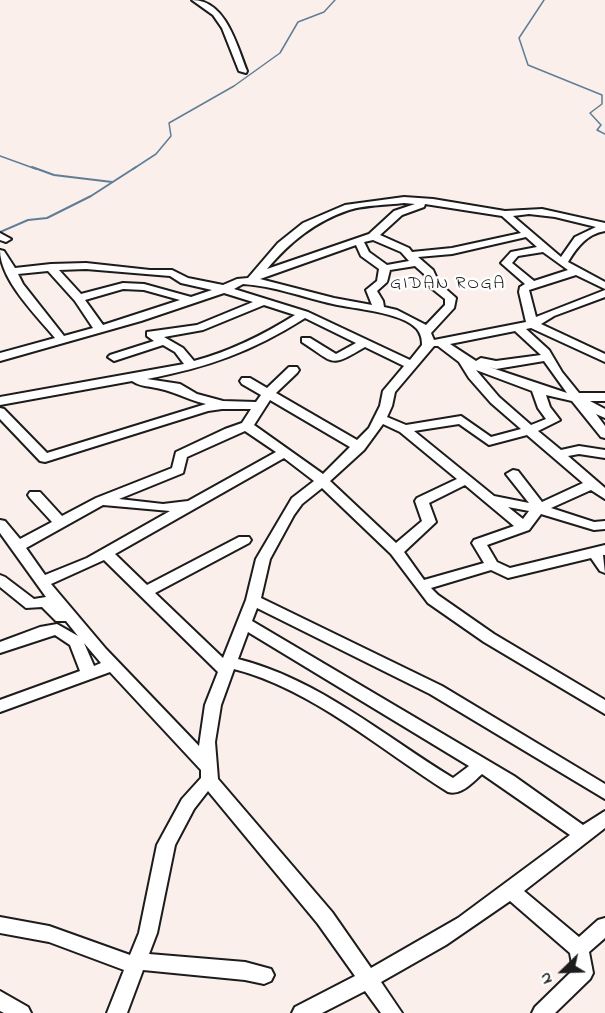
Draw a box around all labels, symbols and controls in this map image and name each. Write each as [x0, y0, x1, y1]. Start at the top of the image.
district label: GIDAN ROGA [390, 274, 506, 296]
north arrow [533, 941, 593, 1001]
text: N [533, 968, 560, 988]

